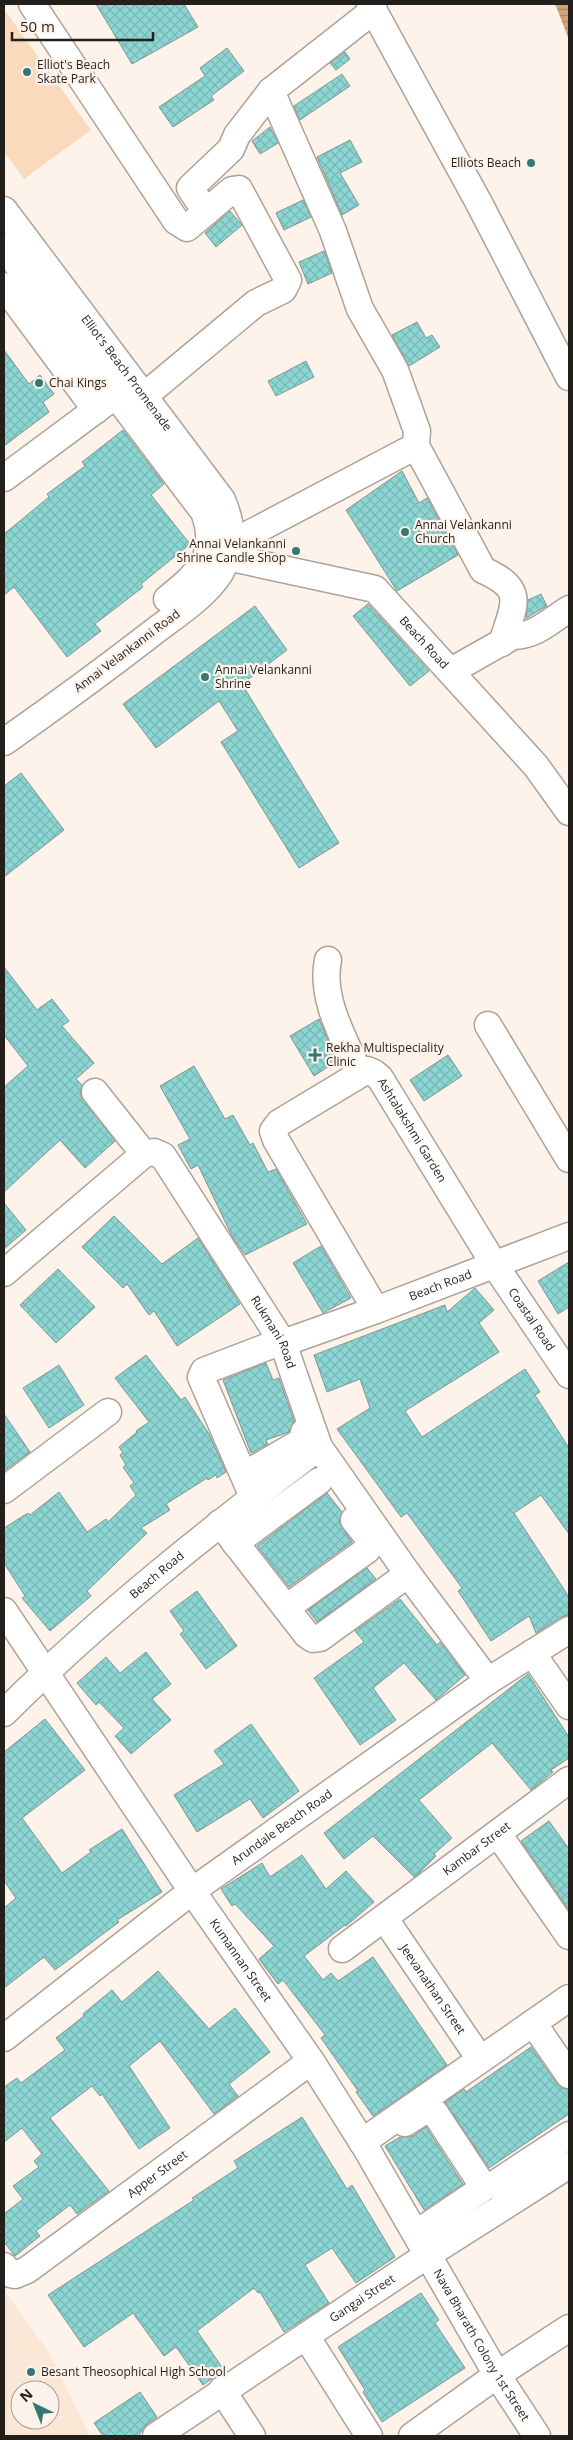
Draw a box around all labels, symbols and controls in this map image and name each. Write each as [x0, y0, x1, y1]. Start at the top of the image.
scale bar [12, 10, 154, 42]
text: 50 m [20, 16, 55, 36]
place label: Elliot's Beach Skate Park [37, 56, 110, 87]
marker: Elliot's Beach Skate Park [21, 66, 33, 78]
place label: Elliots Beach [451, 154, 521, 171]
marker: Elliots Beach [525, 157, 537, 169]
street label: Elliot's Beach Promenade [78, 311, 176, 435]
place label: Chai Kings [49, 374, 107, 391]
marker: Chai Kings [33, 377, 45, 389]
place label: Annai Velankanni Church [415, 516, 512, 547]
marker: Annai Velankanni Church [399, 526, 411, 538]
place label: Annai Velankanni Shrine Candle Shop [177, 535, 286, 566]
marker: Annai Velankanni Shrine Candle Shop [290, 545, 302, 557]
street label: Annai Velankanni Road [70, 605, 183, 696]
street label: Beach Road [396, 612, 453, 673]
place label: Annai Velankanni Shrine [215, 661, 312, 692]
marker: Annai Velankanni Shrine [199, 671, 211, 683]
place label: Rekha Multispeciality Clinic [326, 1039, 445, 1070]
marker: Rekha Multispeciality Clinic [308, 1048, 322, 1062]
street label: Ashtalakshmi Garden [374, 1074, 451, 1185]
street label: Beach Road [406, 1265, 474, 1305]
street label: Coastal Road [504, 1284, 559, 1354]
street label: Rukmani Road [247, 1292, 300, 1371]
street label: Beach Road [126, 1547, 187, 1602]
street label: Arundale Beach Road [228, 1785, 336, 1868]
street label: Kambar Street [439, 1817, 514, 1879]
street label: Kumannan Street [206, 1915, 276, 2005]
street label: Jeevanathan Street [396, 1940, 470, 2038]
street label: Apper Street [124, 2146, 191, 2201]
street label: Nava Bharath Colony 1st Street [430, 2266, 534, 2424]
street label: Gangai Street [326, 2270, 398, 2326]
place label: Besant Theosophical High School [41, 2363, 226, 2380]
marker: Besant Theosophical High School [25, 2366, 37, 2378]
north arrow [10, 2380, 60, 2430]
text: N [15, 2384, 36, 2406]

